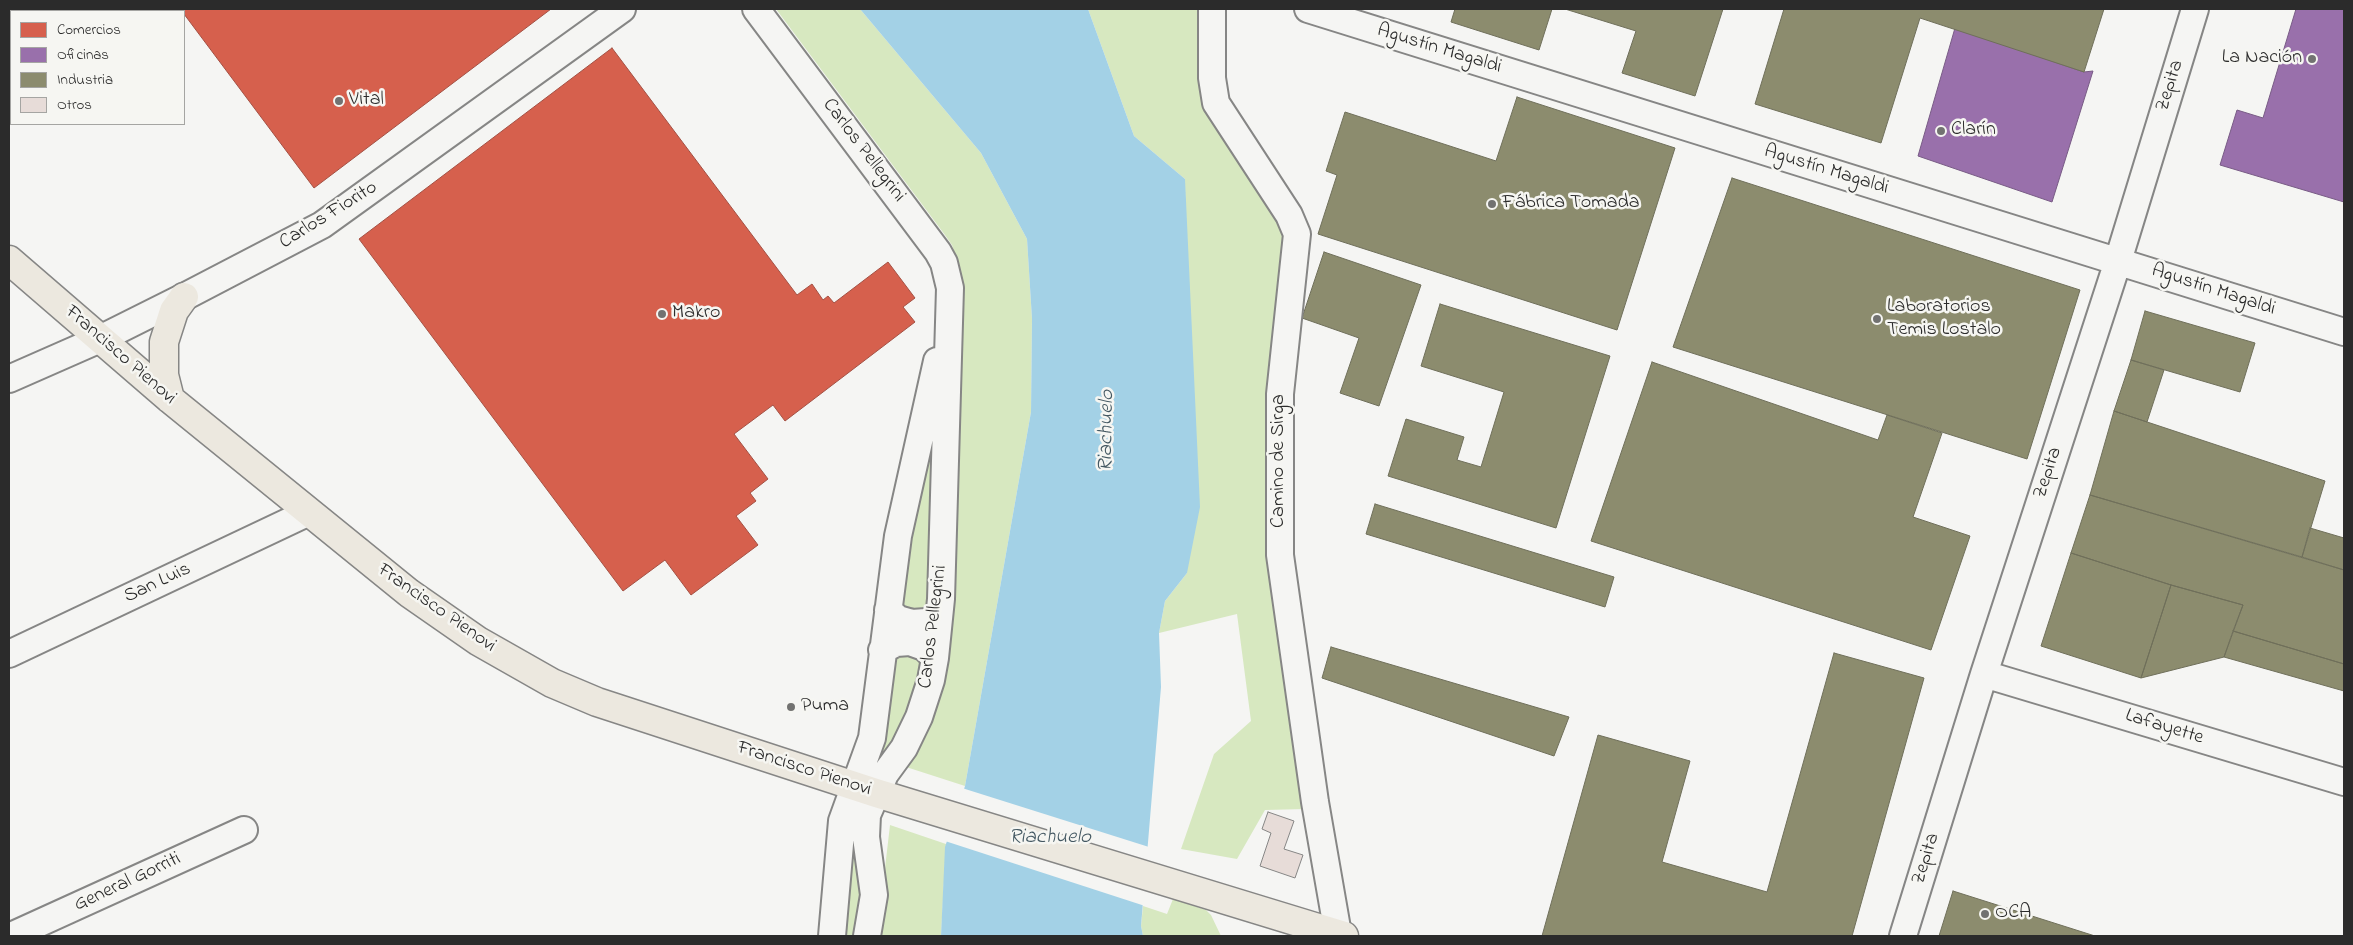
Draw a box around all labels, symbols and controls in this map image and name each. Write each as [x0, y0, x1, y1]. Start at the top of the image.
legend [10, 10, 185, 125]
text: Comercios [57, 19, 121, 41]
street label: Agustín Magaldi [1374, 20, 1504, 80]
text: Oficinas [57, 44, 109, 66]
place label: La Nación [2222, 47, 2302, 71]
marker: La Nación [2306, 53, 2318, 65]
street label: Zepita [2152, 57, 2190, 115]
text: Industria [57, 69, 113, 91]
place label: Vital [349, 89, 384, 113]
text: Otros [57, 94, 92, 116]
street label: Carlos Pellegrini [816, 94, 910, 208]
marker: Vital [333, 95, 345, 107]
place label: Clarín [1951, 119, 1996, 143]
marker: Clarín [1935, 125, 1947, 137]
street label: Agustín Magaldi [1761, 141, 1891, 201]
street label: Carlos Fiorito [276, 176, 382, 256]
place label: Fábrica Tomada [1502, 192, 1640, 216]
marker: Fábrica Tomada [1486, 198, 1498, 210]
street label: Agustín Magaldi [2148, 260, 2278, 322]
place label: Laboratorios Temis Lostalo [1887, 296, 2001, 343]
street label: Francisco Pienovi [59, 301, 181, 411]
place label: Makro [672, 302, 720, 326]
marker: Makro [656, 308, 668, 320]
marker: Laboratorios Temis Lostalo [1871, 313, 1883, 325]
water label: Riachuelo [1095, 390, 1121, 472]
street label: Camino de Sirga [1268, 394, 1292, 528]
street label: Zepita [2030, 444, 2068, 502]
street label: San Luis [121, 558, 195, 610]
street label: Francisco Pienovi [372, 559, 500, 659]
street label: Carlos Pellegrini [915, 564, 953, 690]
place label: Puma [801, 695, 849, 719]
marker: Puma [785, 701, 797, 713]
street label: Lafayette [2122, 705, 2206, 751]
street label: Francisco Pienovi [734, 737, 874, 803]
water label: Riachuelo [1009, 826, 1091, 852]
street label: Zepita [1908, 830, 1946, 888]
street label: General Gorriti [71, 848, 185, 918]
place label: OCA [1995, 902, 2031, 926]
marker: OCA [1979, 908, 1991, 920]

